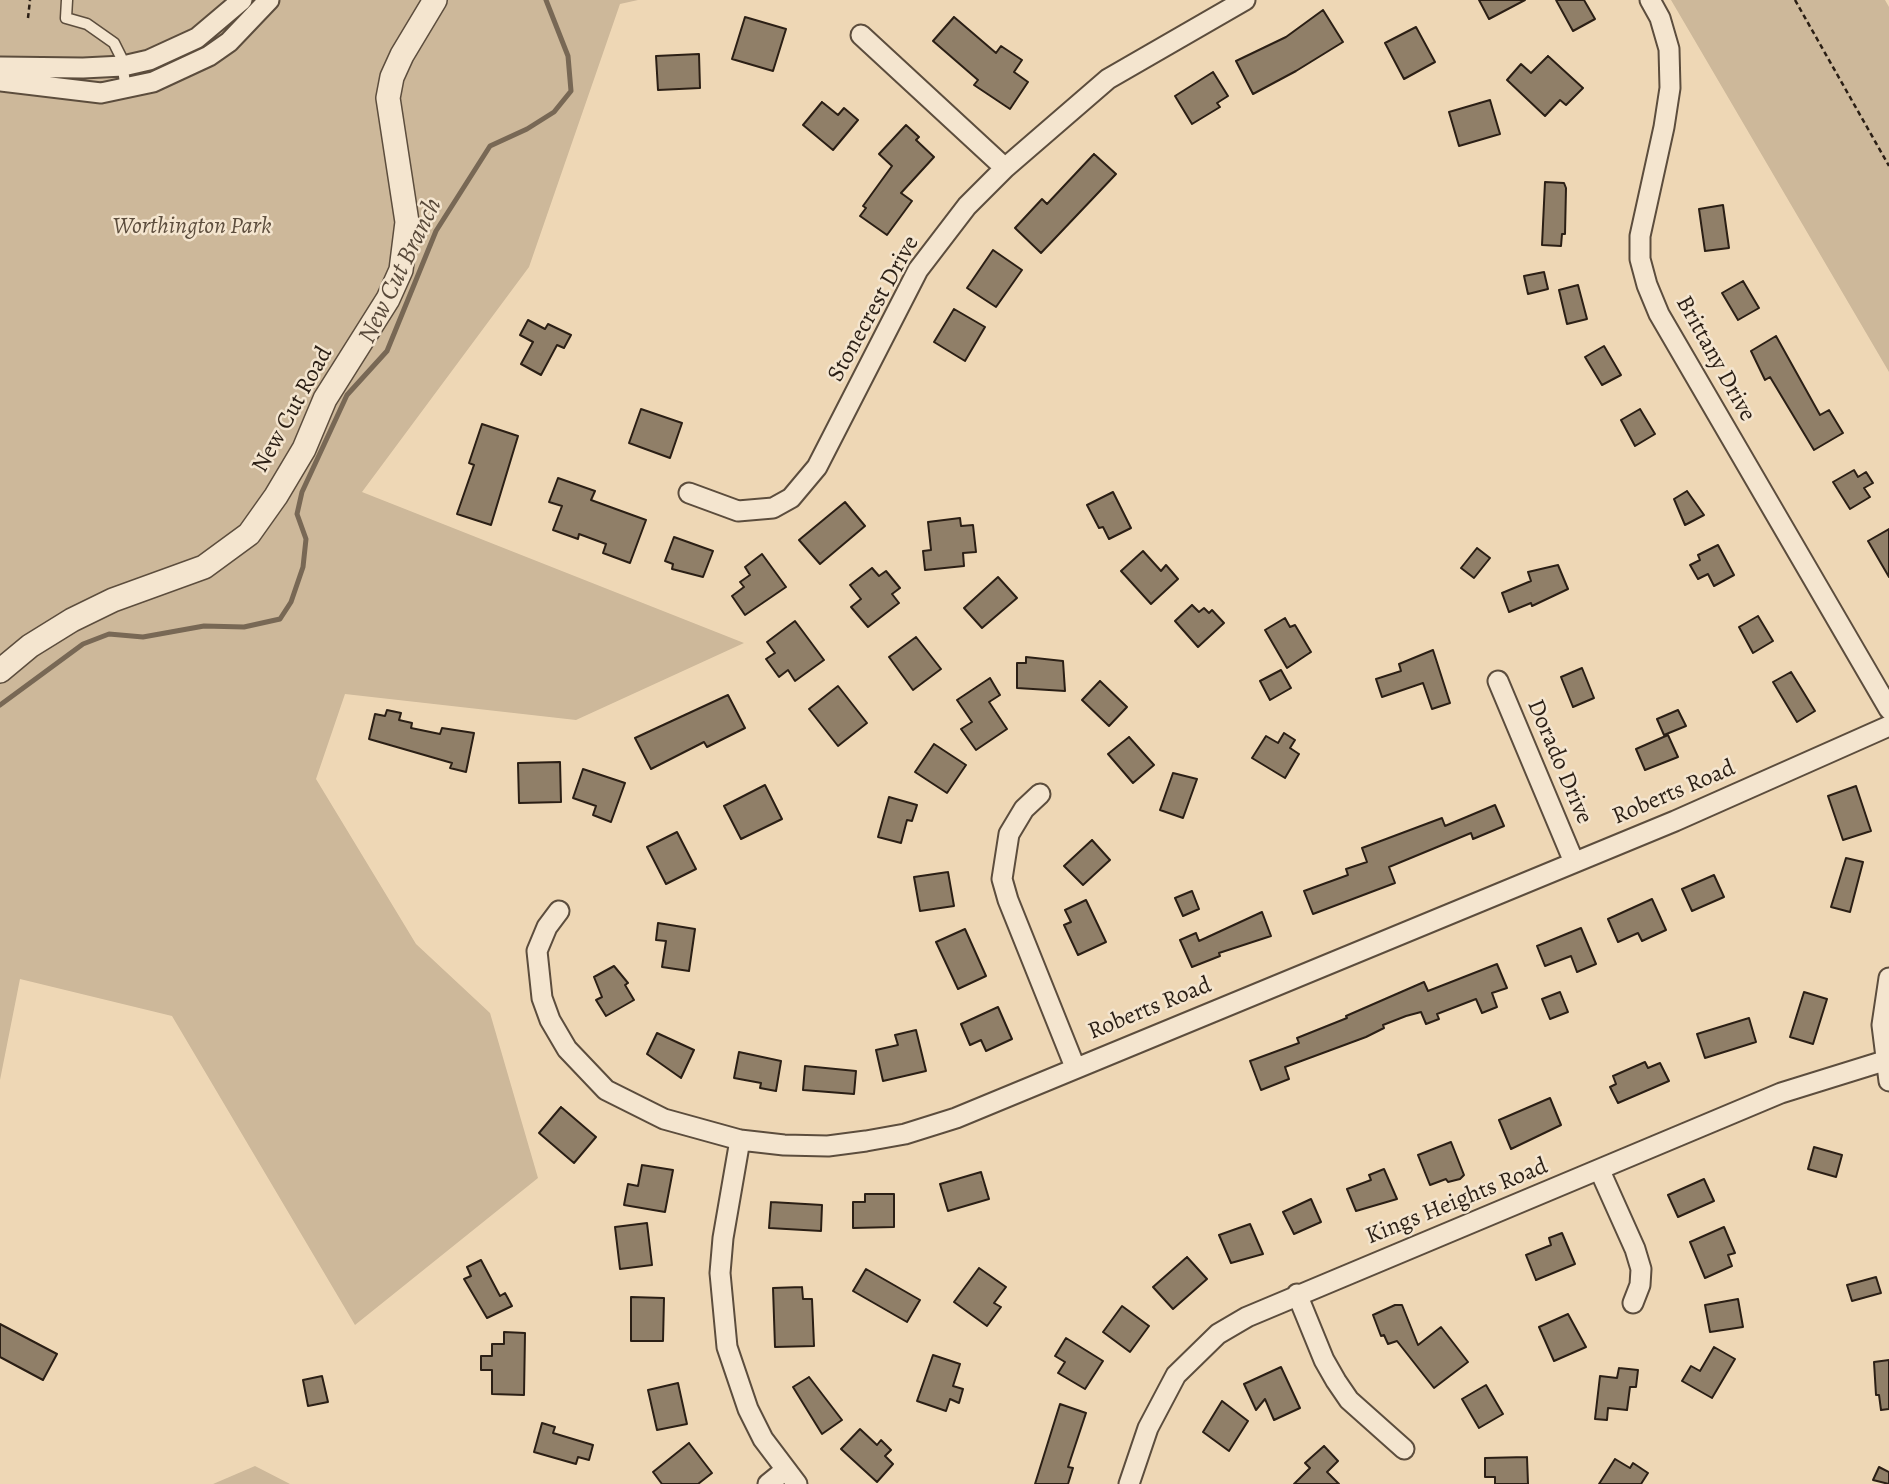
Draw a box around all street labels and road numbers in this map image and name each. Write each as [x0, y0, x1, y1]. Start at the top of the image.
street label: Stonecrest Drive [822, 231, 926, 387]
street label: Brittany Drive [1669, 291, 1761, 427]
street label: New Cut Road [247, 342, 339, 478]
street label: Dorado Drive [1520, 695, 1598, 829]
street label: Roberts Road [1608, 754, 1740, 832]
street label: Roberts Road [1084, 971, 1216, 1047]
street label: Kings Heights Road [1362, 1152, 1552, 1252]

